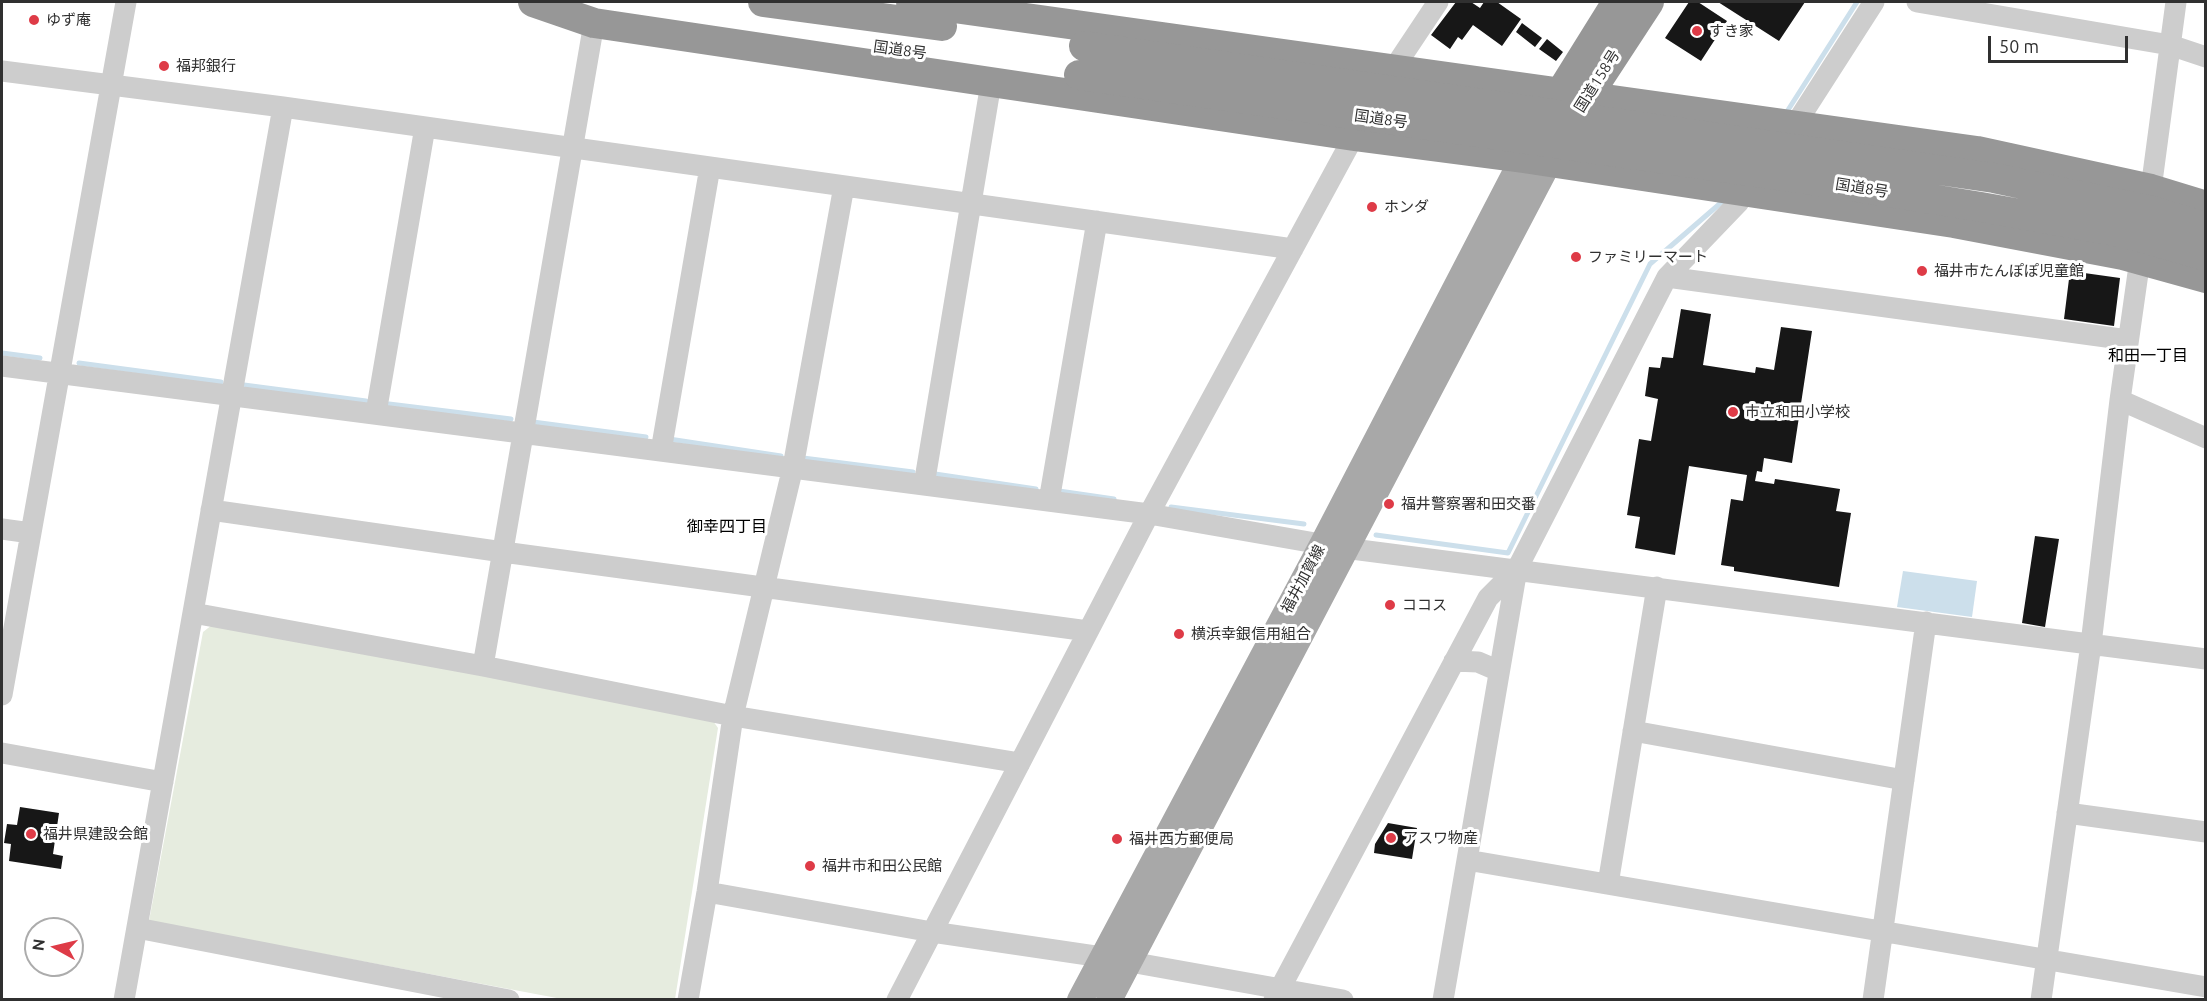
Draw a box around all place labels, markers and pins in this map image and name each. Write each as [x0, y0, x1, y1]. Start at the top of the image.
place label: ゆず庵 [46, 11, 91, 29]
marker: ゆず庵 [27, 13, 41, 27]
place label: すき家 [1709, 22, 1754, 40]
marker: すき家 [1690, 24, 1704, 38]
place label: 福邦銀行 [176, 57, 236, 75]
marker: 福邦銀行 [157, 59, 171, 73]
place label: ホンダ [1384, 198, 1429, 216]
marker: ホンダ [1365, 200, 1379, 214]
place label: ファミリーマート [1588, 248, 1708, 266]
marker: ファミリーマート [1569, 250, 1583, 264]
place label: 福井市たんぽぽ児童館 [1934, 262, 2084, 280]
marker: 福井市たんぽぽ児童館 [1915, 264, 1929, 278]
place label: 市立和田小学校 [1745, 403, 1850, 421]
marker: 市立和田小学校 [1726, 405, 1740, 419]
place label: 福井警察署和田交番 [1401, 495, 1536, 513]
marker: 福井警察署和田交番 [1382, 497, 1396, 511]
place label: ココス [1402, 596, 1447, 614]
marker: ココス [1383, 598, 1397, 612]
place label: 横浜幸銀信用組合 [1191, 625, 1311, 643]
marker: 横浜幸銀信用組合 [1172, 627, 1186, 641]
place label: 福井県建設会館 [43, 825, 148, 843]
marker: 福井県建設会館 [24, 827, 38, 841]
place label: アスワ物産 [1403, 829, 1478, 847]
place label: 福井西方郵便局 [1129, 830, 1234, 848]
marker: アスワ物産 [1384, 831, 1398, 845]
marker: 福井西方郵便局 [1110, 832, 1124, 846]
place label: 福井市和田公民館 [822, 857, 942, 875]
marker: 福井市和田公民館 [803, 859, 817, 873]

